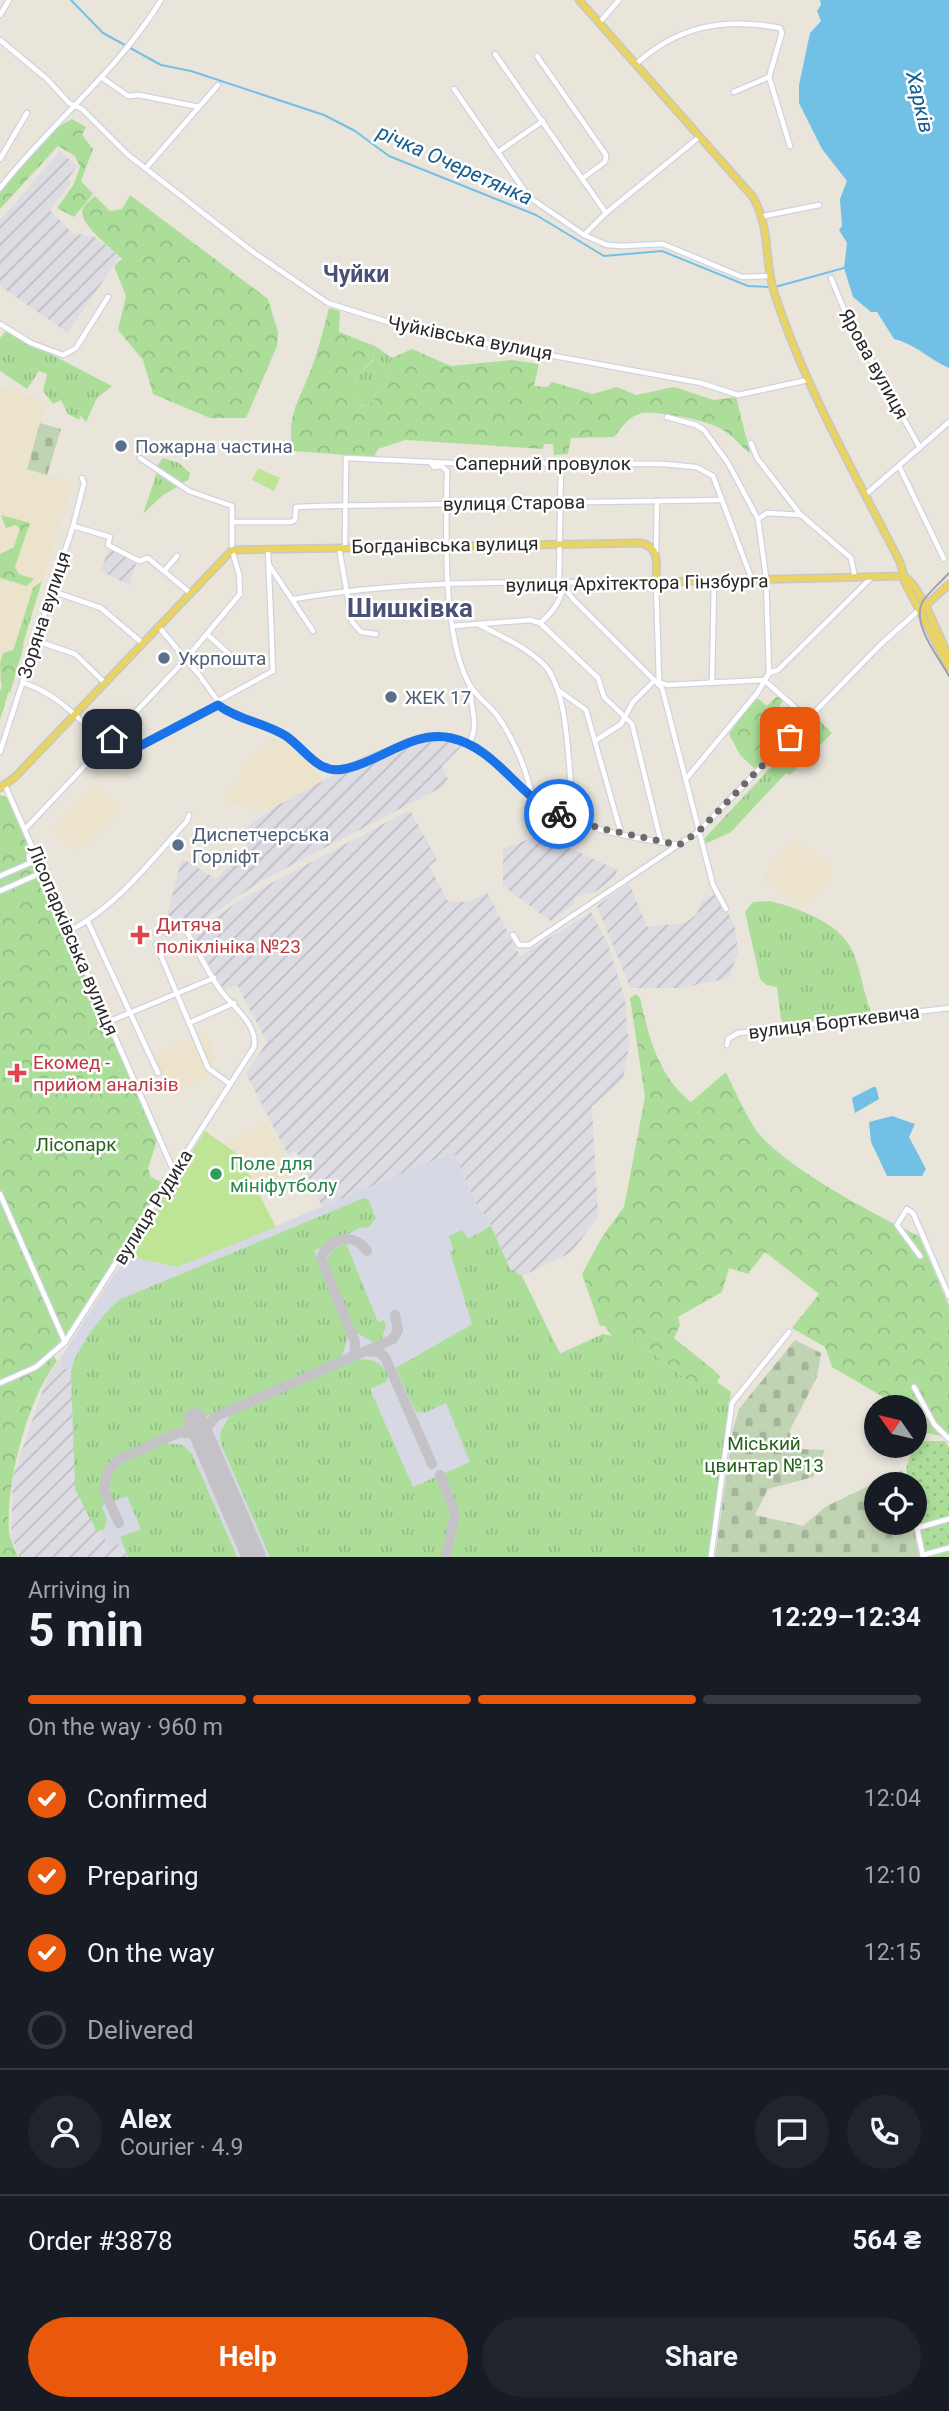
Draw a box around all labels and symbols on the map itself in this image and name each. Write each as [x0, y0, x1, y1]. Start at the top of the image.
water label: Харків [901, 68, 939, 135]
water label: річка Очеретянка [373, 120, 536, 210]
district label: Чуйки [323, 261, 389, 288]
street label: Ярова вулиця [834, 305, 914, 423]
street label: Чуйківська вулиця [386, 311, 554, 365]
place label: Пожарна частина [135, 435, 293, 458]
marker: Пожарна частина [113, 438, 129, 454]
street label: Саперний провулок [455, 452, 632, 475]
street label: вулиця Старова [443, 490, 585, 516]
street label: Богданівська вулиця [351, 532, 539, 558]
street label: Зоряна вулиця [13, 549, 75, 681]
street label: вулиця Архітектора Гінзбурга [505, 569, 769, 597]
district label: Шишківка [347, 593, 473, 623]
place label: Укрпошта [178, 647, 266, 670]
marker: Укрпошта [156, 650, 172, 666]
place label: ЖЕК 17 [405, 686, 471, 709]
marker: ЖЕК 17 [383, 689, 399, 705]
pin [760, 707, 820, 767]
pin [82, 709, 142, 769]
courier [524, 779, 594, 849]
place label: Диспетчерська Горліфт [192, 823, 329, 868]
marker: Диспетчерська Горліфт [170, 837, 186, 853]
street label: Лісопарківська вулиця [22, 841, 124, 1039]
place label: Дитяча поліклініка №23 [156, 913, 301, 958]
marker: Дитяча поліклініка №23 [130, 925, 150, 945]
street label: вулиця Борткевича [747, 1000, 921, 1044]
place label: Екомед - прийом аналізів [33, 1051, 179, 1096]
marker: Екомед - прийом аналізів [7, 1063, 27, 1083]
park label: Лісопарк [35, 1133, 117, 1156]
street label: вулиця Рудика [108, 1145, 198, 1269]
place label: Поле для мініфутболу [230, 1152, 337, 1197]
marker: Поле для мініфутболу [208, 1166, 224, 1182]
north arrow [864, 1395, 928, 1458]
park label: Міський цвинтар №13 [704, 1432, 824, 1477]

